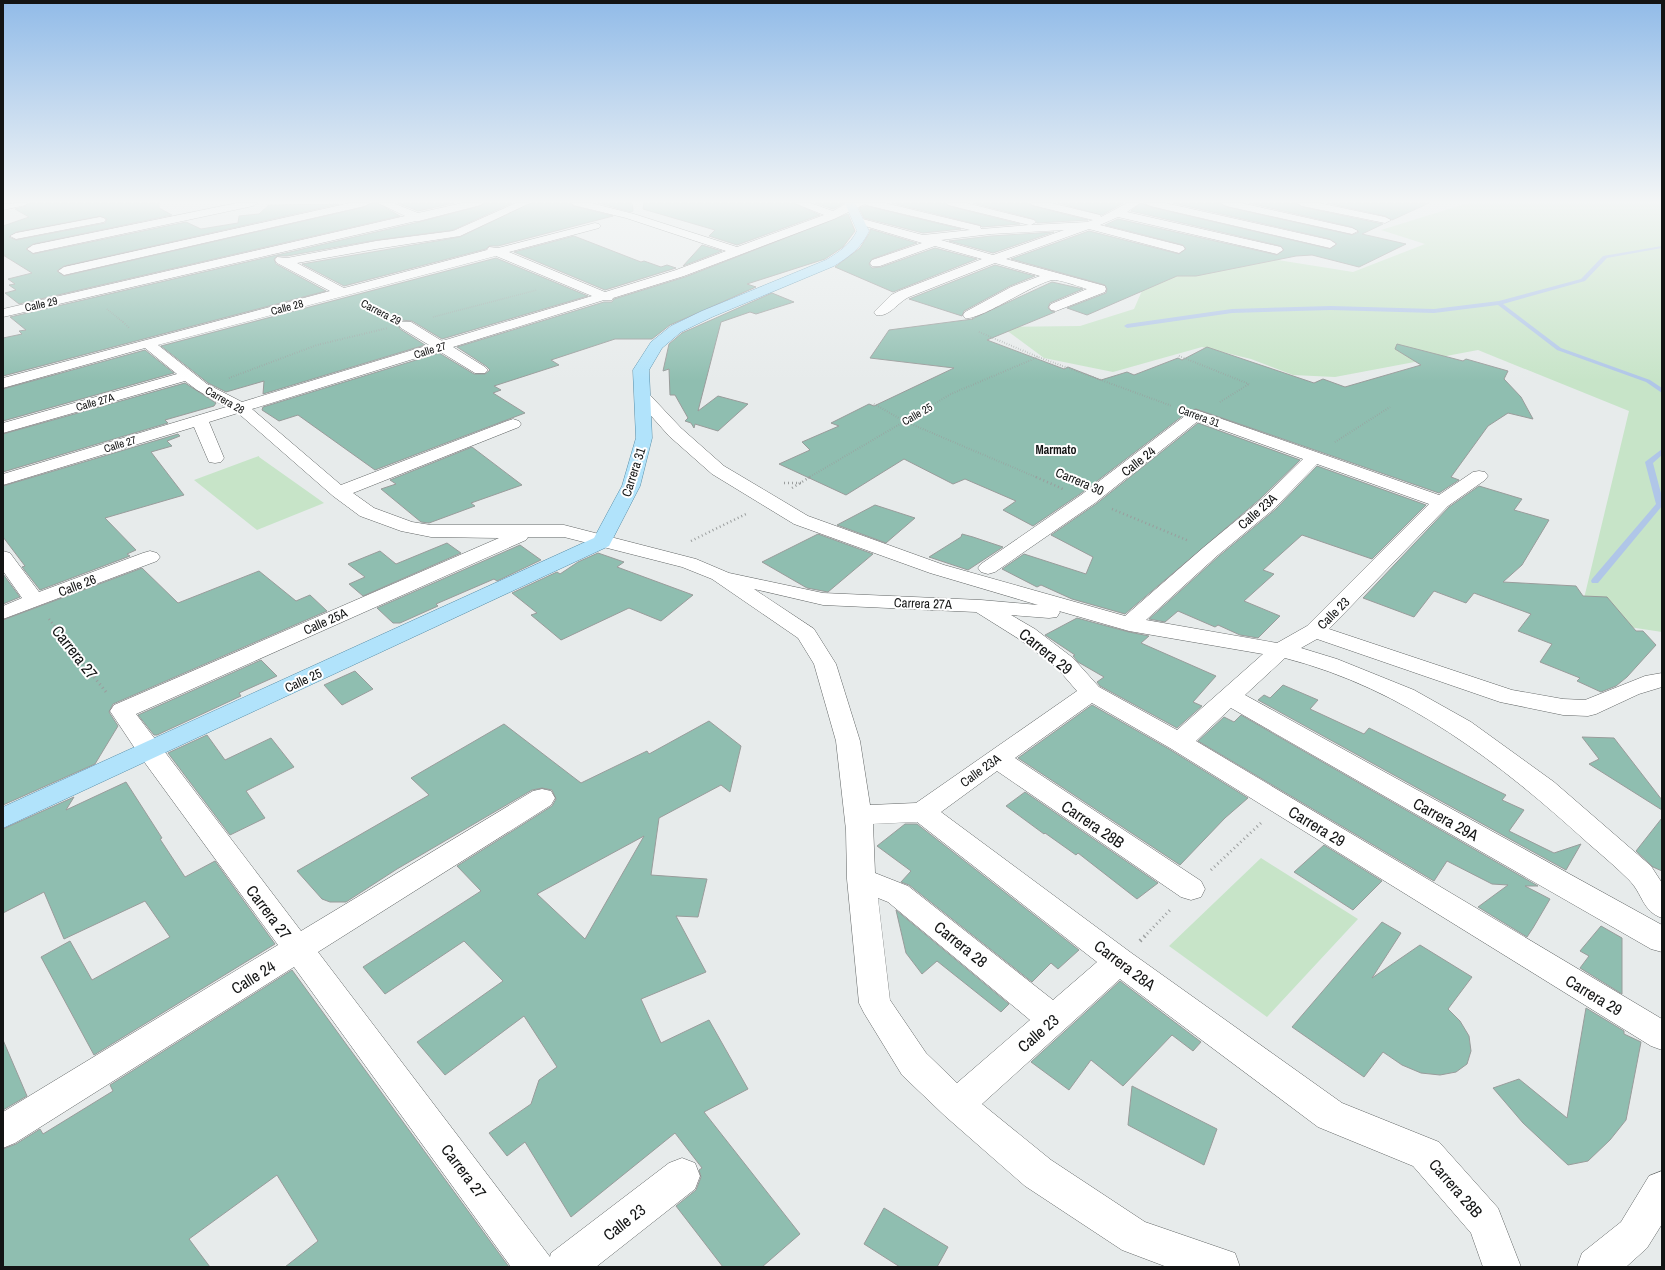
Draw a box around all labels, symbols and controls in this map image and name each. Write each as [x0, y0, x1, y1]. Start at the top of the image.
street label: Calle 29 [23, 293, 59, 315]
street label: Calle 28 [269, 296, 305, 318]
street label: Carrera 29 [359, 296, 403, 328]
street label: Calle 27 [412, 338, 448, 362]
street label: Carrera 28 [203, 383, 247, 417]
street label: Calle 27A [74, 390, 117, 414]
street label: Calle 25 [899, 400, 935, 428]
street label: Carrera 31 [1176, 402, 1222, 430]
street label: Calle 27 [102, 432, 138, 456]
district label: Marmato [1035, 442, 1077, 458]
street label: Calle 24 [1118, 443, 1159, 480]
street label: Carrera 31 [618, 445, 649, 499]
street label: Carrera 30 [1053, 464, 1107, 499]
street label: Calle 23A [1234, 489, 1281, 533]
street label: Calle 26 [56, 570, 99, 600]
street label: Calle 23 [1314, 593, 1353, 633]
street label: Carrera 27A [894, 594, 953, 613]
street label: Calle 25A [301, 604, 351, 639]
street label: Carrera 27 [47, 621, 103, 683]
street label: Carrera 29 [1015, 623, 1077, 679]
street label: Calle 25 [282, 664, 325, 696]
street label: Calle 23A [957, 749, 1005, 791]
street label: Carrera 29A [1409, 792, 1483, 846]
street label: Carrera 28B [1057, 795, 1129, 853]
street label: Carrera 29 [1284, 800, 1350, 852]
street label: Carrera 27 [241, 880, 297, 944]
street label: Carrera 28 [930, 916, 992, 972]
street label: Carrera 28A [1090, 935, 1160, 995]
street label: Calle 24 [227, 955, 279, 999]
street label: Carrera 29 [1561, 969, 1627, 1021]
street label: Calle 23 [1013, 1009, 1063, 1057]
street label: Carrera 27 [436, 1139, 492, 1203]
street label: Carrera 28B [1424, 1154, 1488, 1222]
street label: Calle 23 [598, 1199, 650, 1245]

